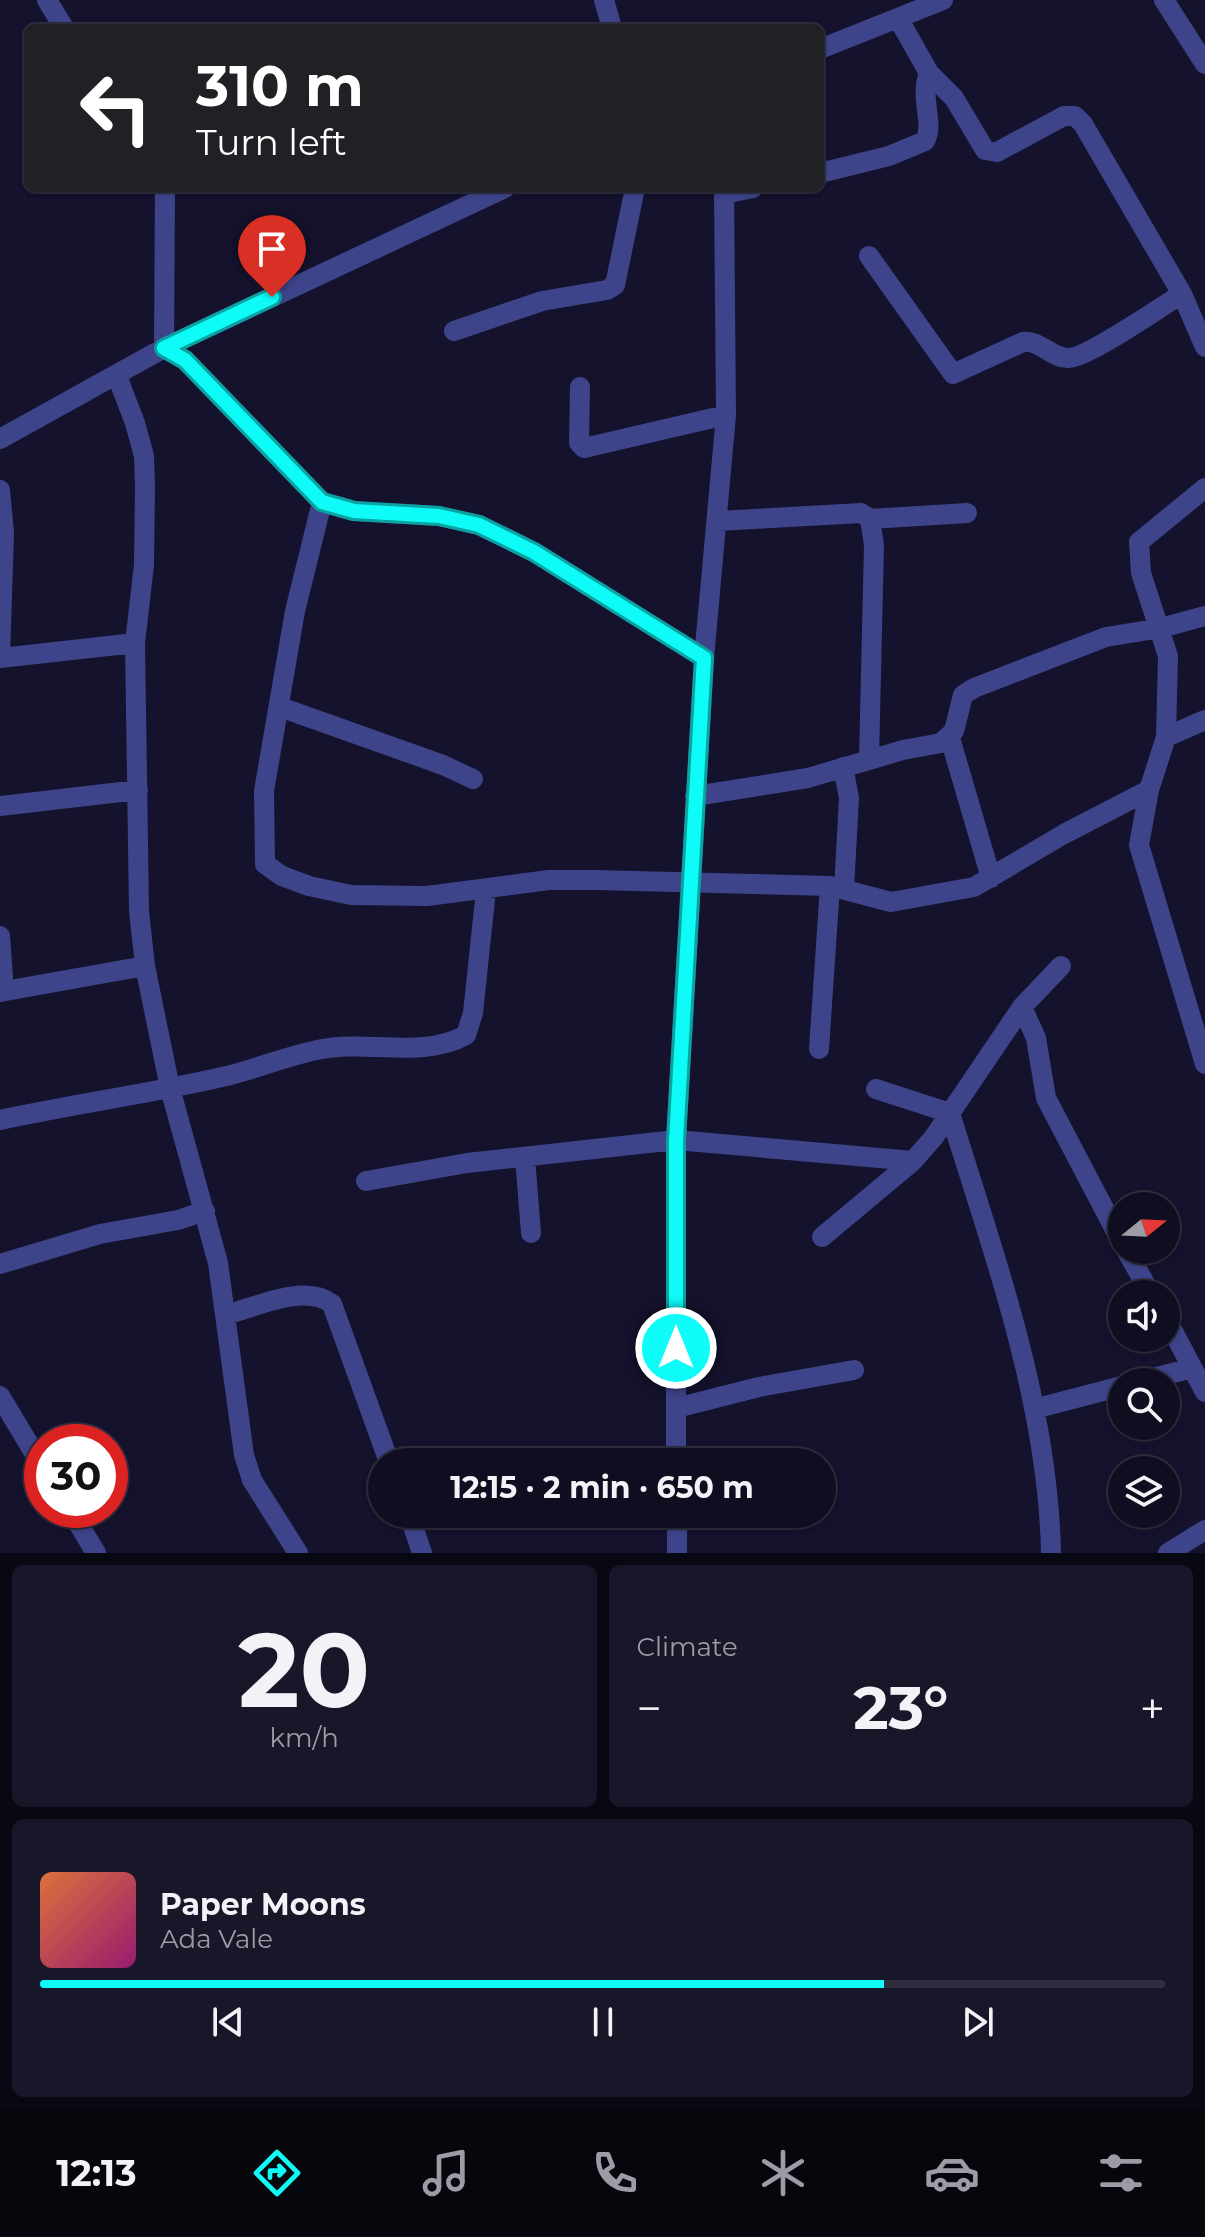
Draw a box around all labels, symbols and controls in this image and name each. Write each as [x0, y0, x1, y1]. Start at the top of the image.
text: 310 m [196, 52, 364, 120]
icon: left [64, 56, 168, 160]
text: Turn left [196, 120, 347, 164]
pin [238, 215, 306, 297]
icon: arrive [250, 227, 294, 271]
north arrow [1108, 1192, 1180, 1264]
map controls [1108, 1192, 1180, 1528]
button: sound [1108, 1280, 1180, 1352]
position arrow [634, 1306, 718, 1390]
button: search [1108, 1368, 1180, 1440]
speed limit sign: 30 [24, 1424, 128, 1528]
button: layers [1108, 1456, 1180, 1528]
text: 12:15 · 2 min · 650 m [450, 1469, 754, 1506]
text: 20 [238, 1606, 370, 1733]
text: Climate [637, 1631, 738, 1663]
text: 23° [853, 1671, 948, 1744]
text: − [637, 1681, 662, 1735]
text: + [1140, 1681, 1165, 1735]
text: km/h [270, 1722, 339, 1754]
text: Paper Moons [160, 1886, 366, 1923]
text: Ada Vale [160, 1923, 273, 1955]
icon: previous [206, 2000, 250, 2044]
icon: pause [581, 2000, 625, 2044]
icon: next [956, 2000, 1000, 2044]
icon: directions [249, 2145, 305, 2201]
icon: music [418, 2145, 474, 2201]
icon: phone [587, 2145, 643, 2201]
icon: climate [755, 2145, 811, 2201]
icon: car [924, 2145, 980, 2201]
icon: filters [1093, 2145, 1149, 2201]
text: 12:13 [56, 2151, 137, 2195]

